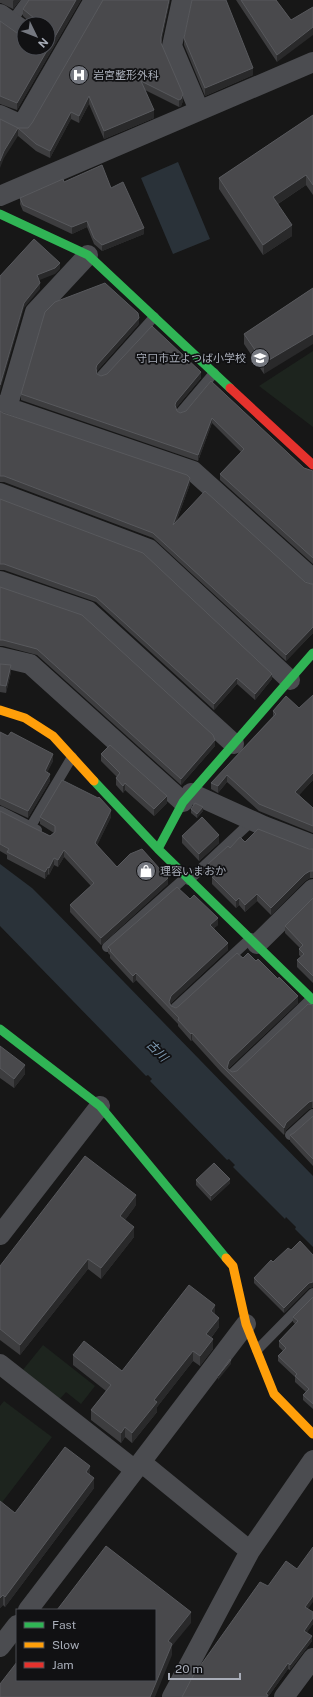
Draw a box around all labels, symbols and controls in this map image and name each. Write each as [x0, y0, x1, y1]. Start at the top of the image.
north arrow [16, 16, 56, 56]
text: N [36, 36, 51, 50]
hospital icon: 岩宮整形外科 [68, 64, 90, 86]
place label: 岩宮整形外科 [93, 69, 159, 81]
school or university icon: 守口市立よつば小学校 [249, 347, 271, 369]
place label: 守口市立よつば小学校 [136, 352, 246, 364]
shop icon: 理容いまおか [135, 860, 157, 882]
place label: 理容いまおか [160, 865, 226, 877]
water label: 古川 [144, 1038, 172, 1066]
legend [16, 1609, 156, 1681]
text: Fast [52, 1618, 77, 1632]
text: Slow [52, 1638, 80, 1652]
scale bar [169, 1655, 240, 1681]
text: Jam [52, 1658, 74, 1672]
text: 20 m [175, 1662, 203, 1676]

